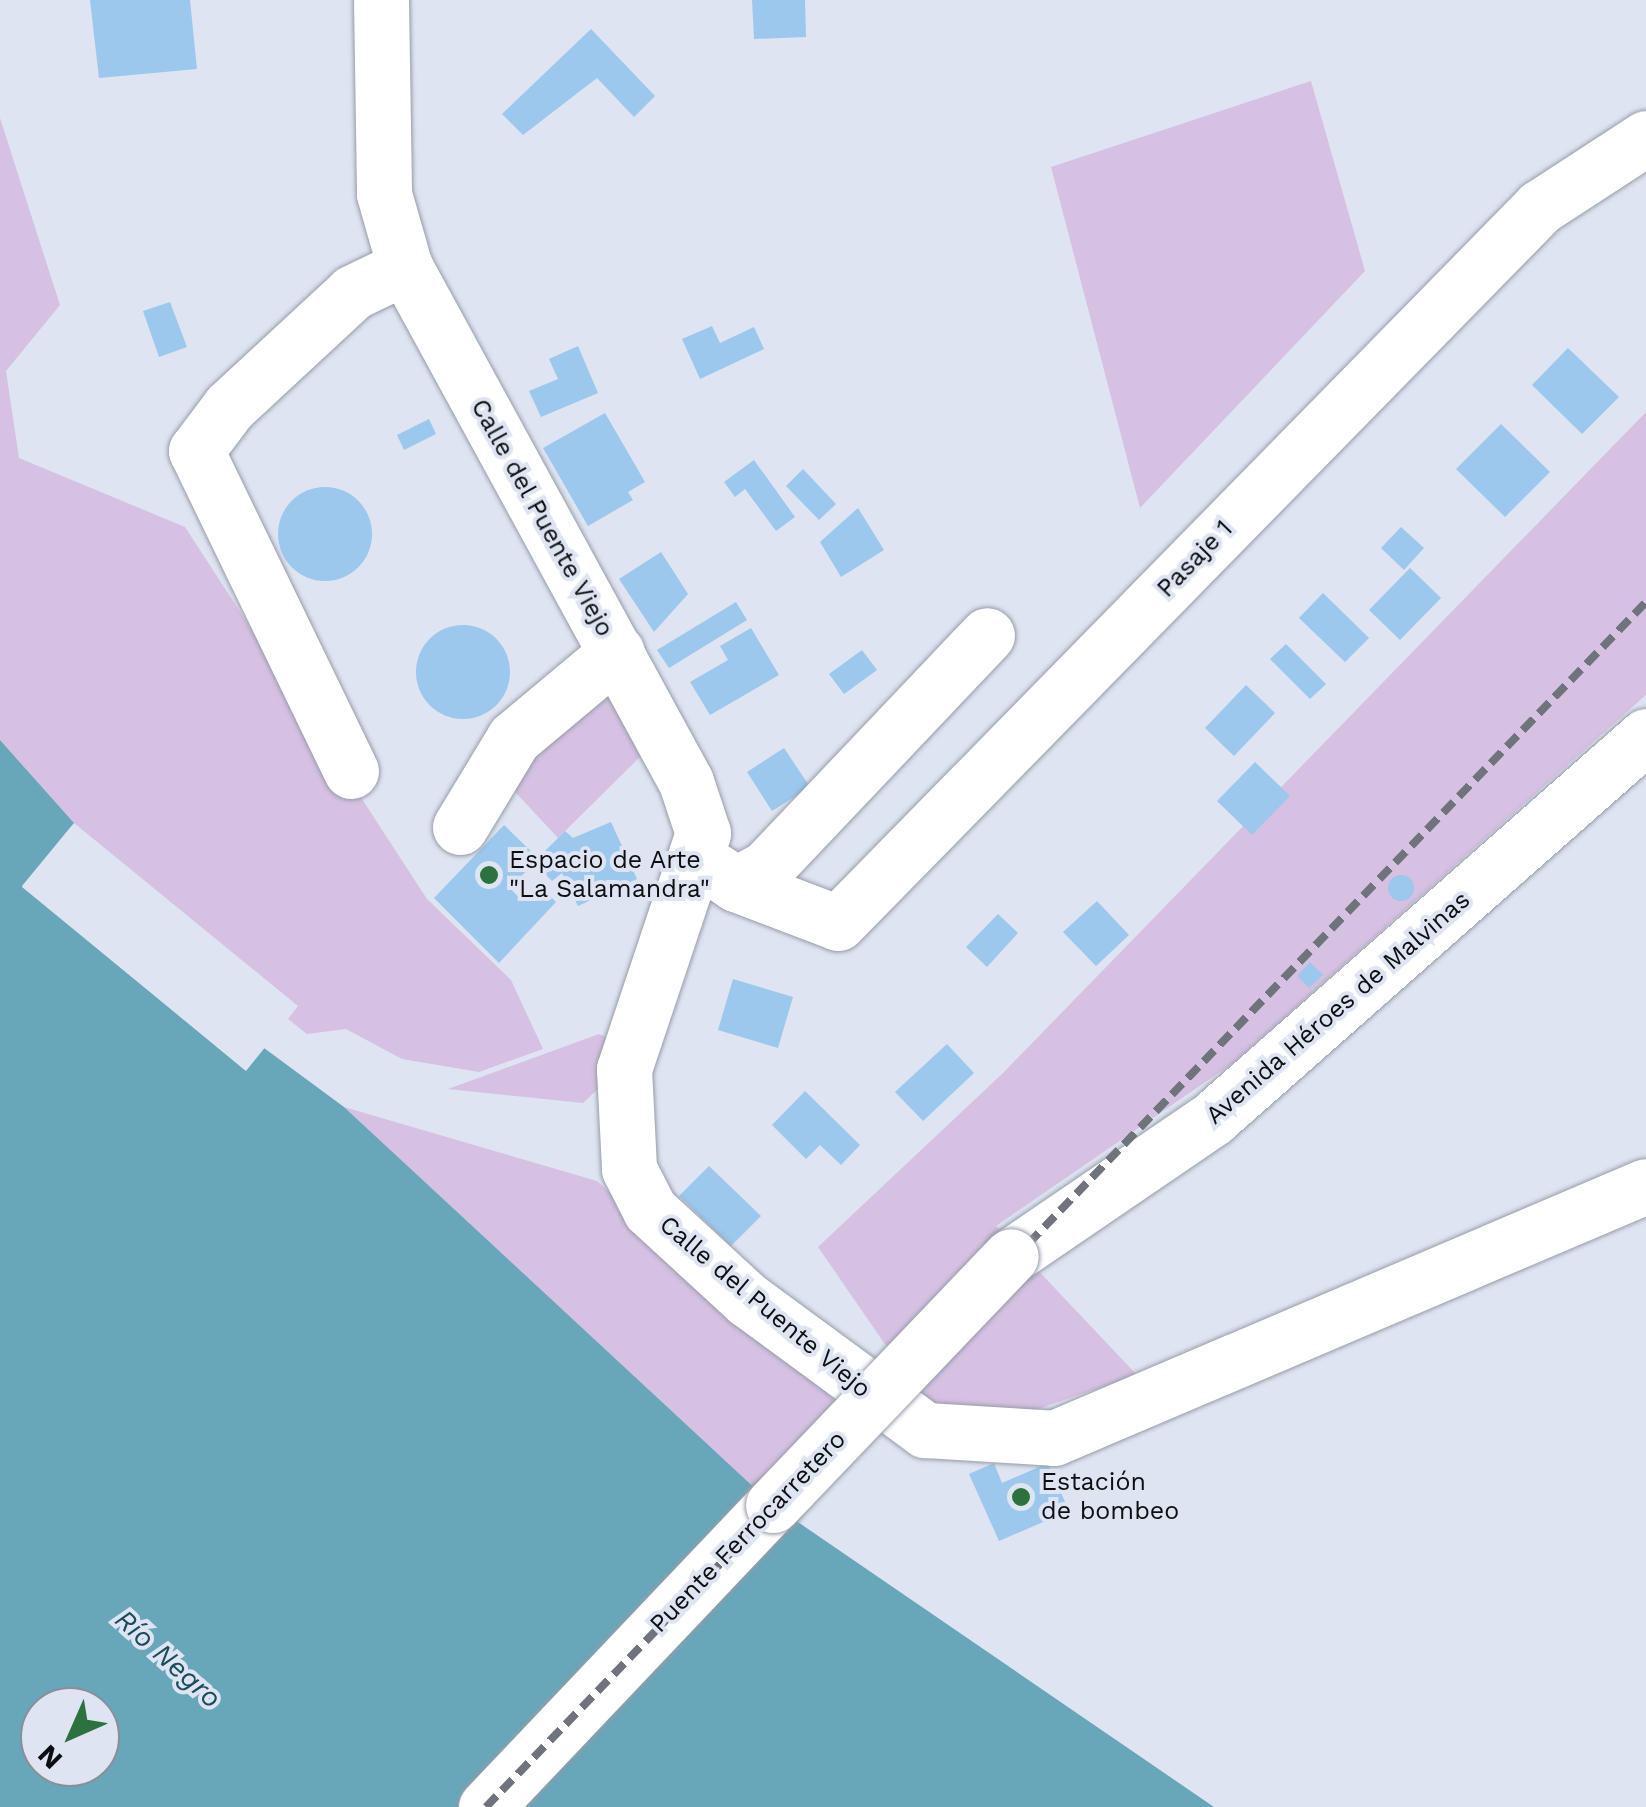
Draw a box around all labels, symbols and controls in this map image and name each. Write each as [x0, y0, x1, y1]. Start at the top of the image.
street label: Calle del Puente Viejo [464, 393, 620, 643]
street label: Pasaje 1 [1151, 514, 1239, 604]
place label: Espacio de Arte "La Salamandra" [509, 846, 710, 905]
marker: Espacio de Arte "La Salamandra" [478, 864, 500, 886]
street label: Avenida Héroes de Malvinas [1200, 885, 1476, 1131]
street label: Calle del Puente Viejo [652, 1209, 878, 1405]
street label: Puente Ferrocarretero [644, 1425, 852, 1639]
place label: Estación de bombeo [1041, 1468, 1179, 1527]
marker: Estación de bombeo [1010, 1486, 1032, 1508]
water label: Río Negro [108, 1603, 228, 1715]
north arrow [20, 1687, 120, 1787]
text: N [31, 1738, 69, 1776]

